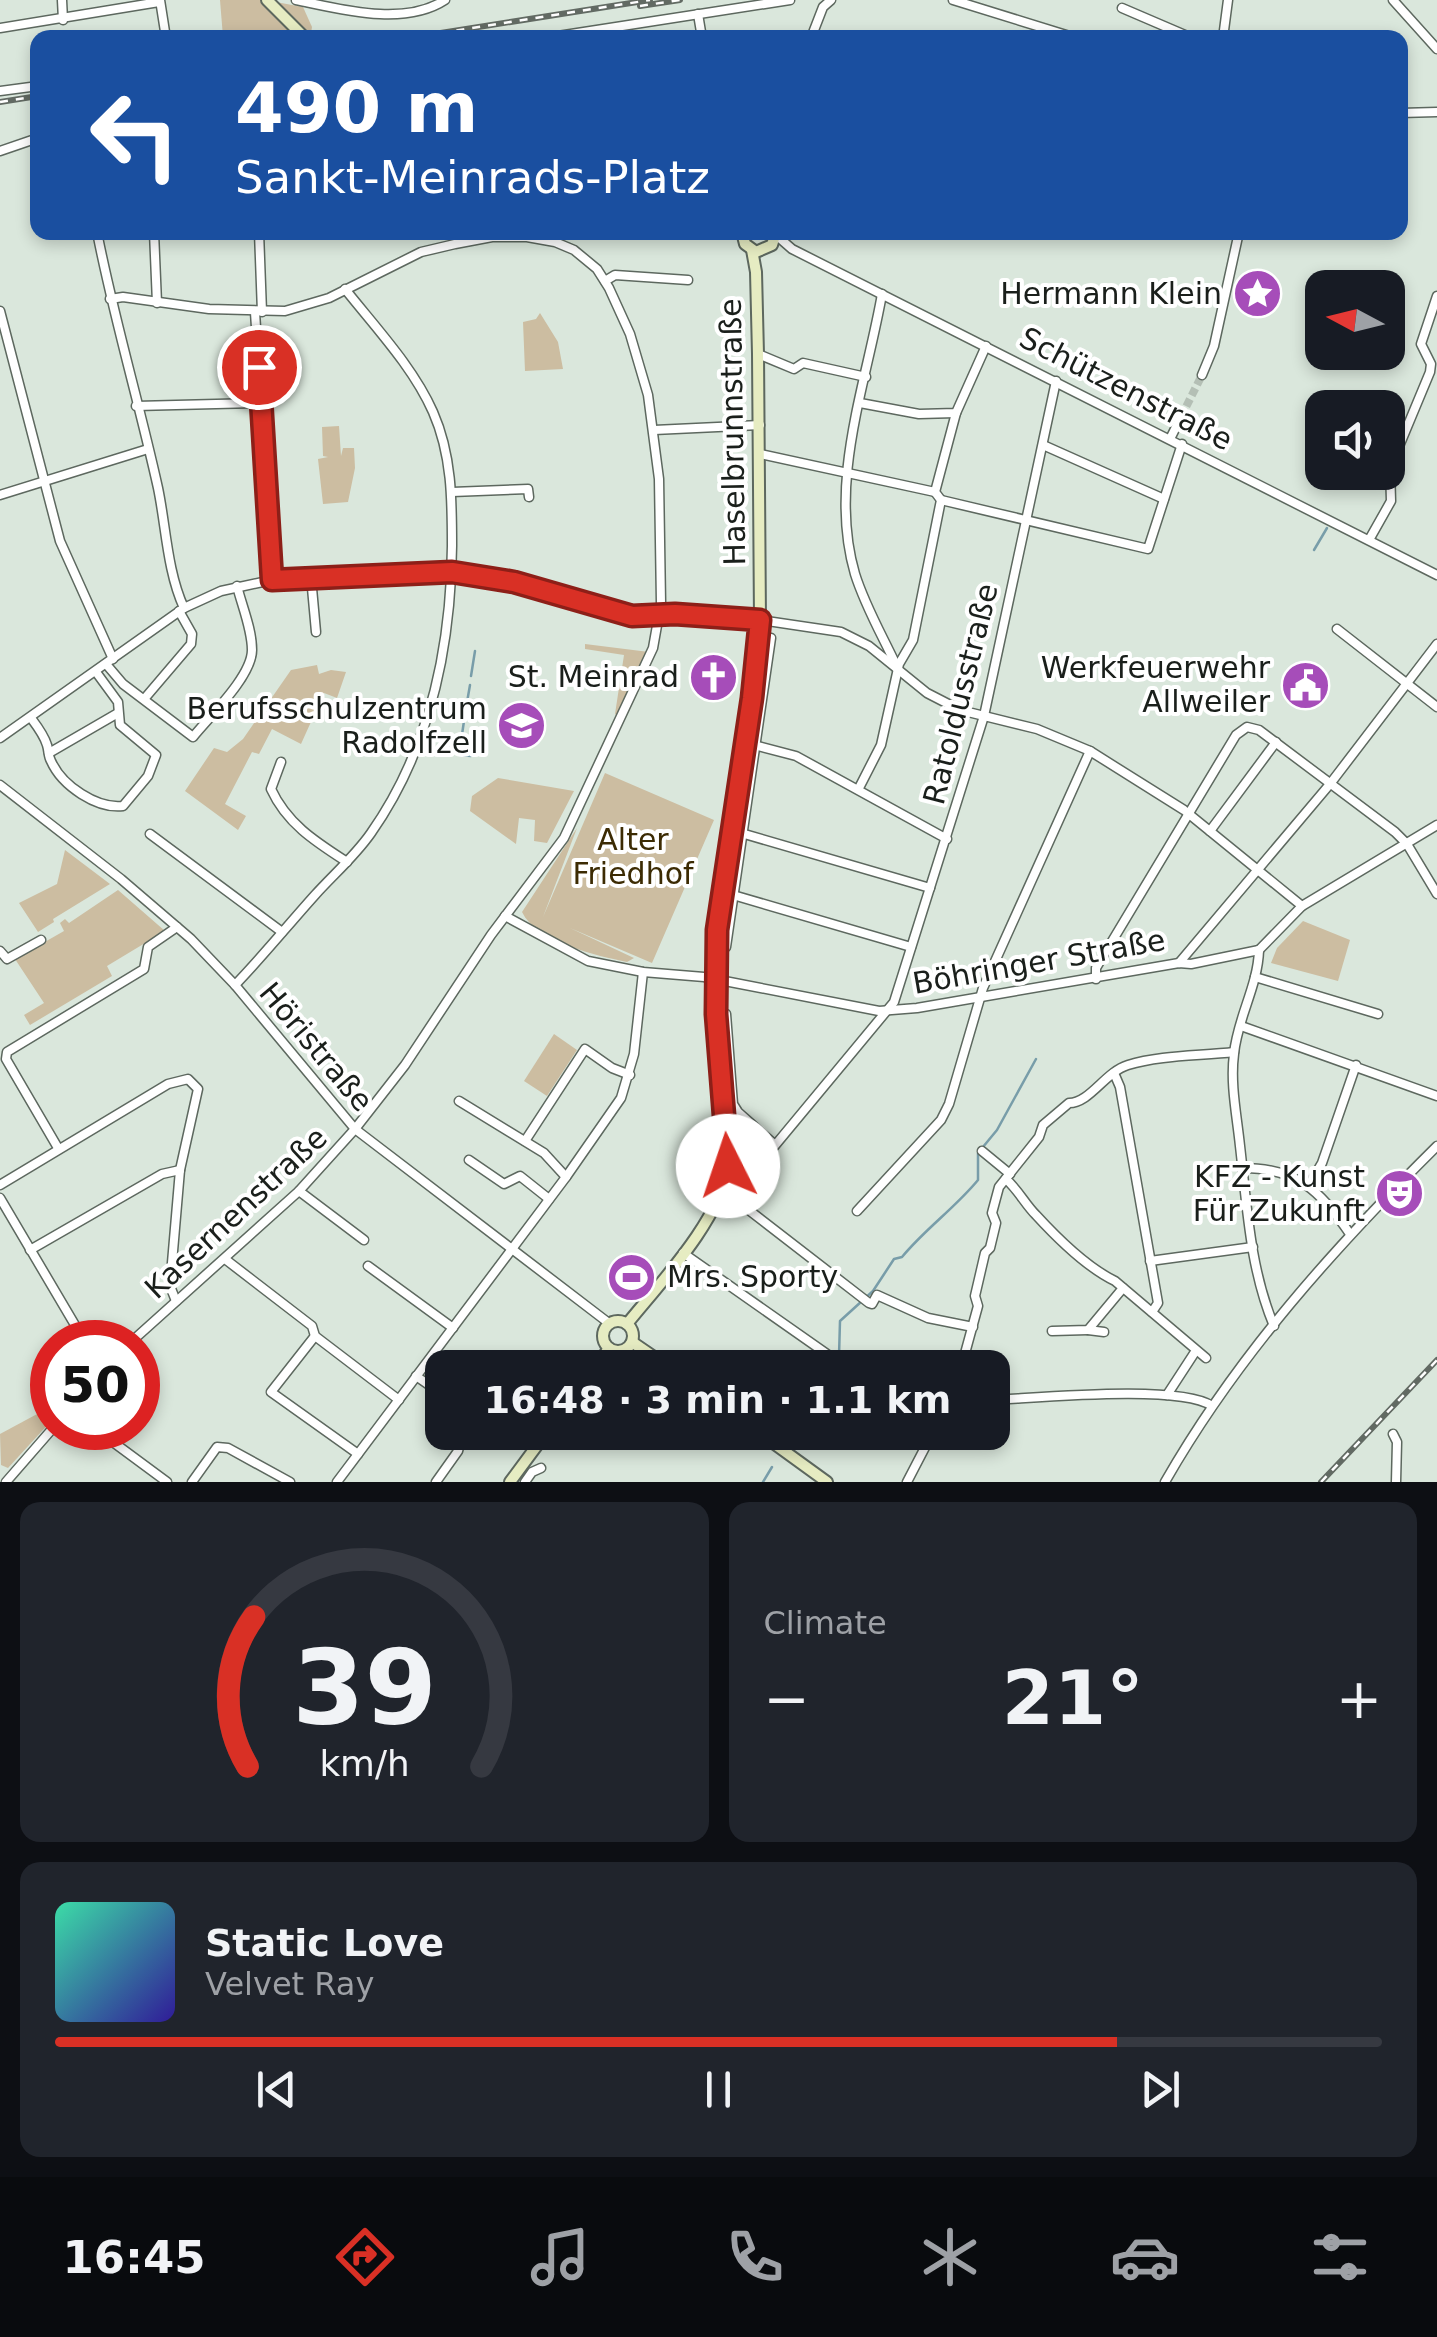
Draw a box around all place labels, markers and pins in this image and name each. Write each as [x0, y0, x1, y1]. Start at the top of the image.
place icon: Hermann Klein [1231, 268, 1283, 320]
place label: Hermann Klein [1000, 276, 1222, 311]
pin [217, 325, 302, 410]
place label: Werkfeuerwehr Allweiler [1041, 650, 1271, 719]
church icon: St. Meinrad [688, 651, 740, 703]
place label: St. Meinrad [508, 659, 679, 694]
public building icon: Werkfeuerwehr Allweiler [1279, 659, 1331, 711]
place label: Berufsschulzentrum Radolfzell [186, 691, 487, 760]
school or university icon: Berufsschulzentrum Radolfzell [496, 700, 548, 752]
place label: KFZ - Kunst Für Zukunft [1193, 1159, 1365, 1228]
theatre icon: KFZ - Kunst Für Zukunft [1374, 1168, 1426, 1220]
sports icon: Mrs. Sporty [606, 1251, 658, 1303]
place label: Mrs. Sporty [667, 1259, 838, 1294]

